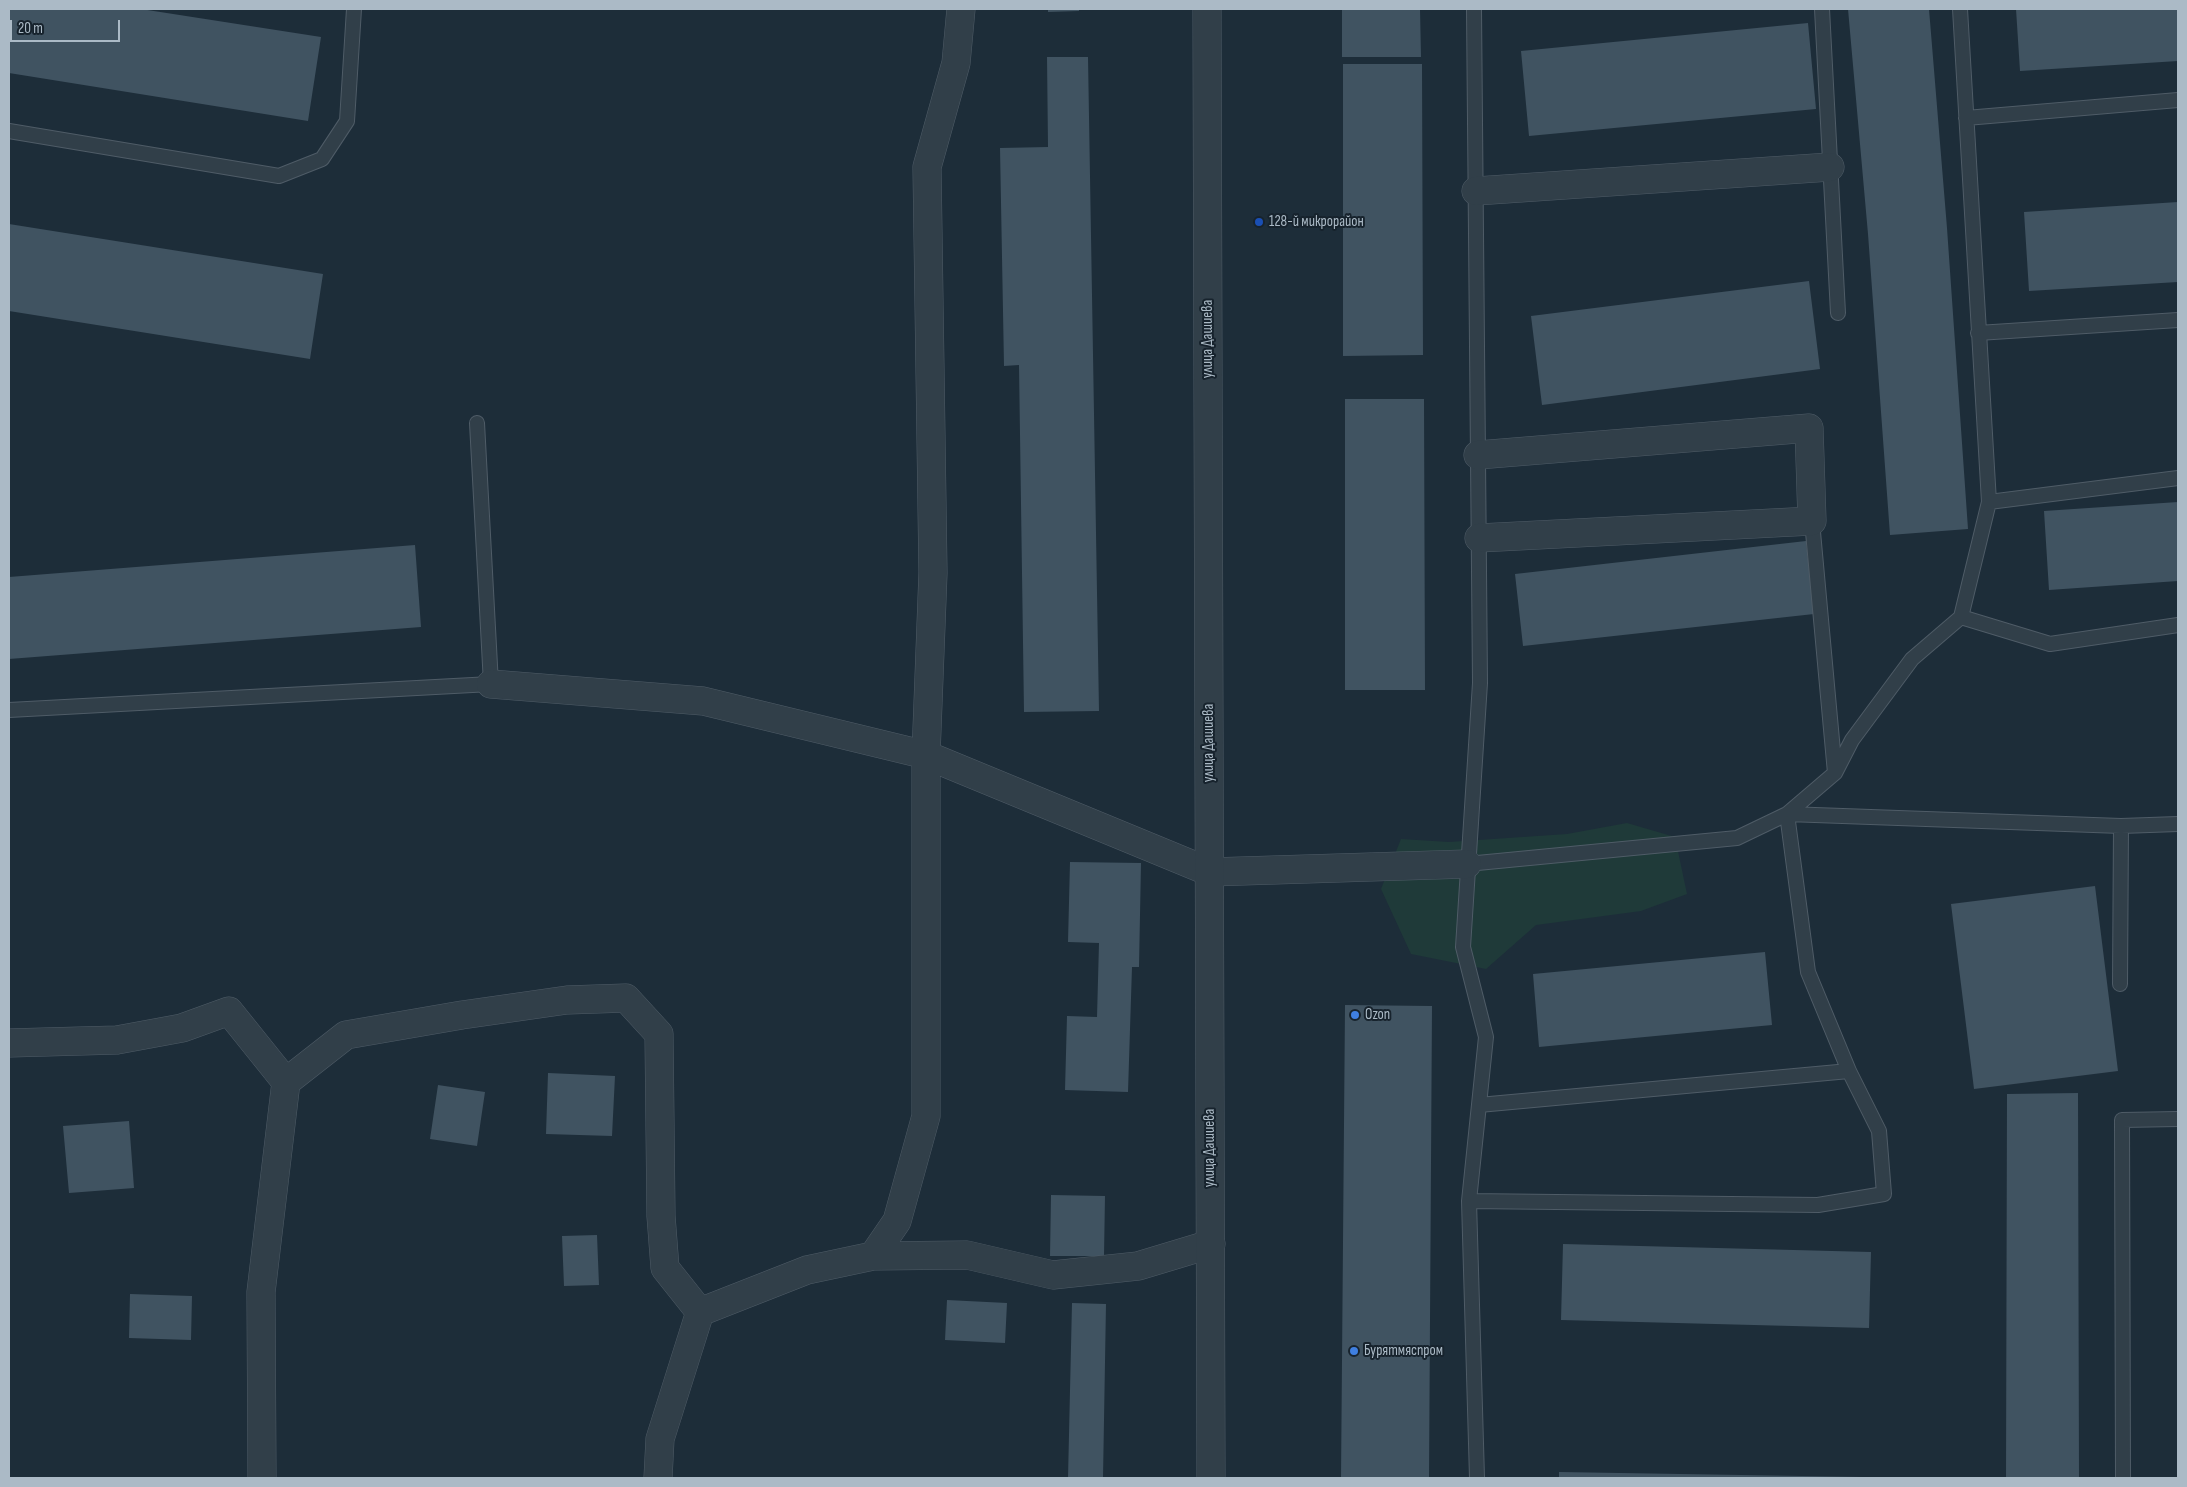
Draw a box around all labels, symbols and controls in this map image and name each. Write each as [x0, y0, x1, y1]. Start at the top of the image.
scale bar [12, 10, 122, 42]
text: 20 m [18, 19, 43, 38]
place label: 128-й микрорайон [1269, 213, 1364, 231]
marker: 128-й микрорайон [1253, 216, 1265, 228]
street label: улица Дашиева [1199, 300, 1217, 378]
street label: улица Дашиева [1200, 704, 1218, 782]
place label: Ozon [1365, 1006, 1390, 1024]
marker: Ozon [1349, 1009, 1361, 1021]
street label: улица Дашиева [1201, 1109, 1219, 1187]
place label: Бурятмяспром [1364, 1342, 1443, 1360]
marker: Бурятмяспром [1348, 1345, 1360, 1357]

